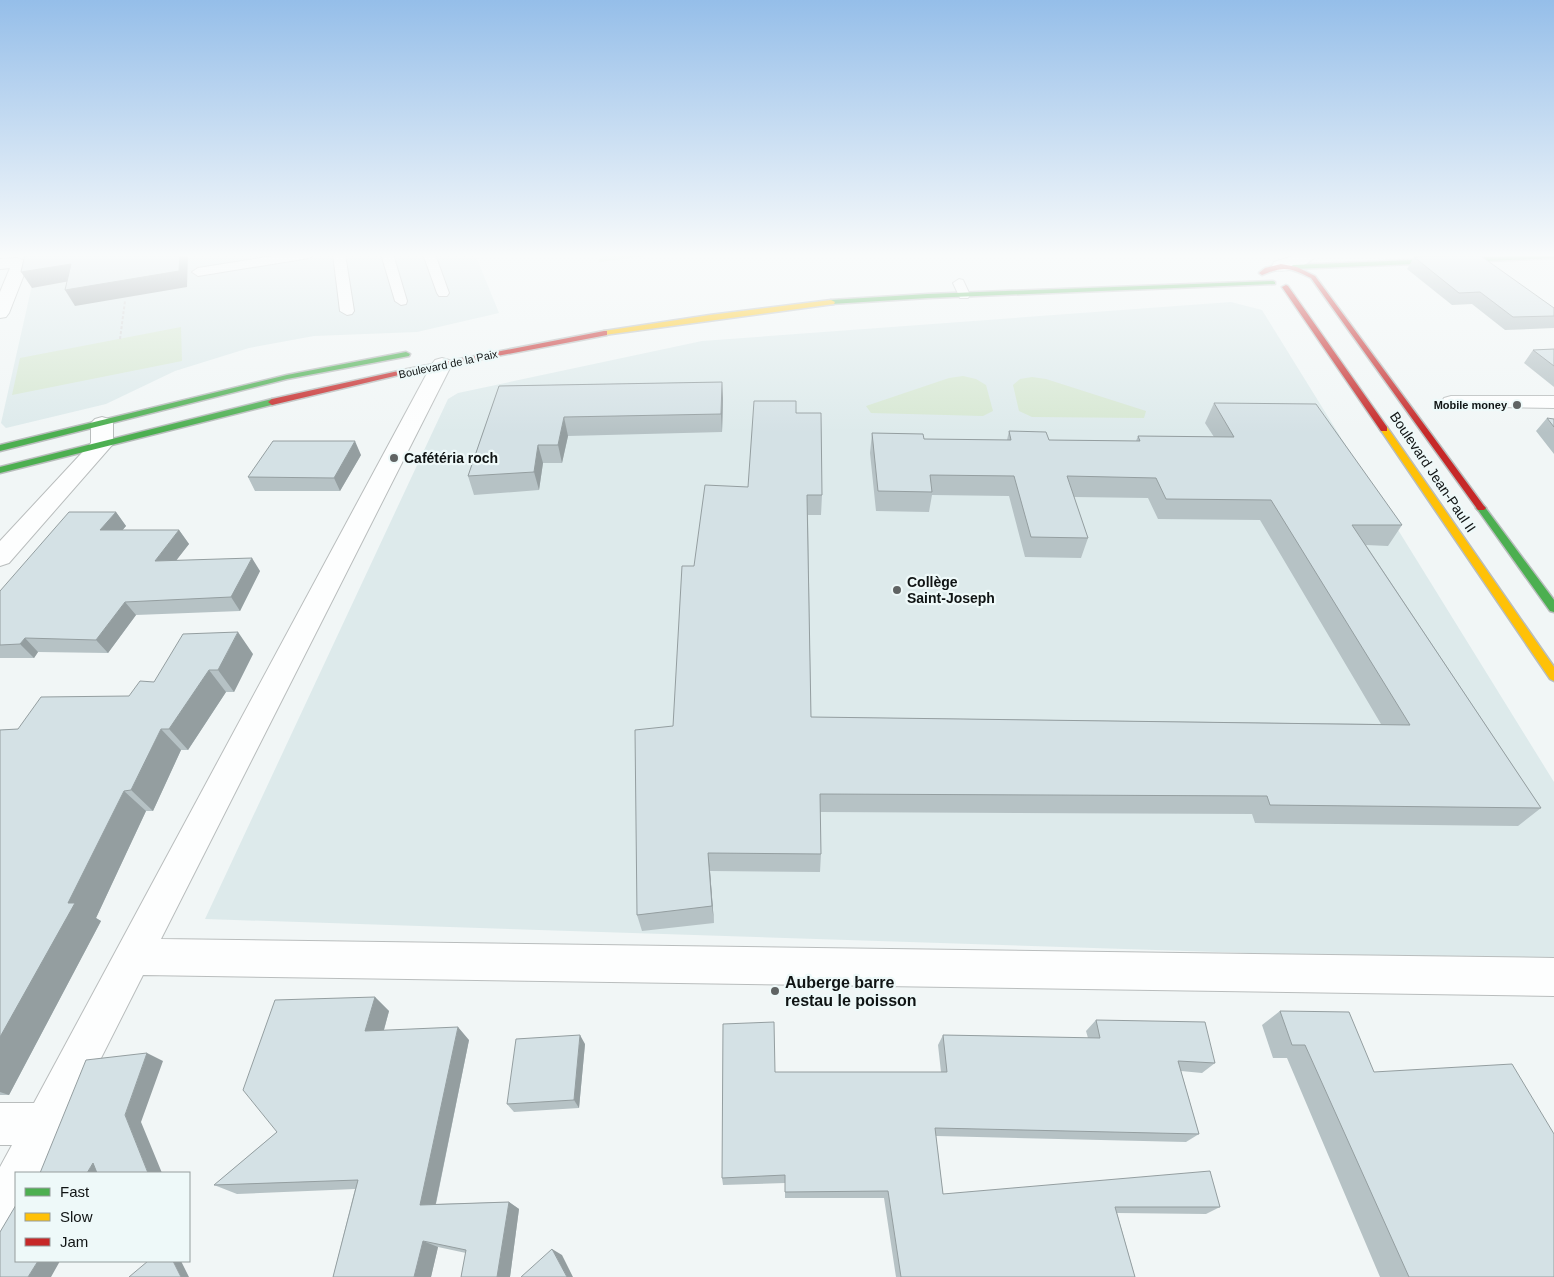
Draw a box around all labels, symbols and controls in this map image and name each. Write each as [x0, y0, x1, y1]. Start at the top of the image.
street label: Boulevard de la Paix [397, 348, 499, 380]
place label: Mobile money [1434, 399, 1508, 411]
marker: Mobile money [1511, 399, 1523, 411]
street label: Boulevard Jean-Paul II [1387, 409, 1479, 535]
place label: Cafétéria roch [404, 450, 498, 466]
marker: Cafétéria roch [388, 452, 400, 464]
place label: Collège Saint-Joseph [907, 574, 995, 606]
marker: Collège Saint-Joseph [891, 584, 903, 596]
place label: Auberge barre restau le poisson [785, 974, 917, 1009]
marker: Auberge barre restau le poisson [769, 985, 781, 997]
legend [15, 1172, 190, 1262]
text: Fast [60, 1183, 90, 1200]
text: Slow [60, 1208, 93, 1225]
text: Jam [60, 1233, 88, 1250]

